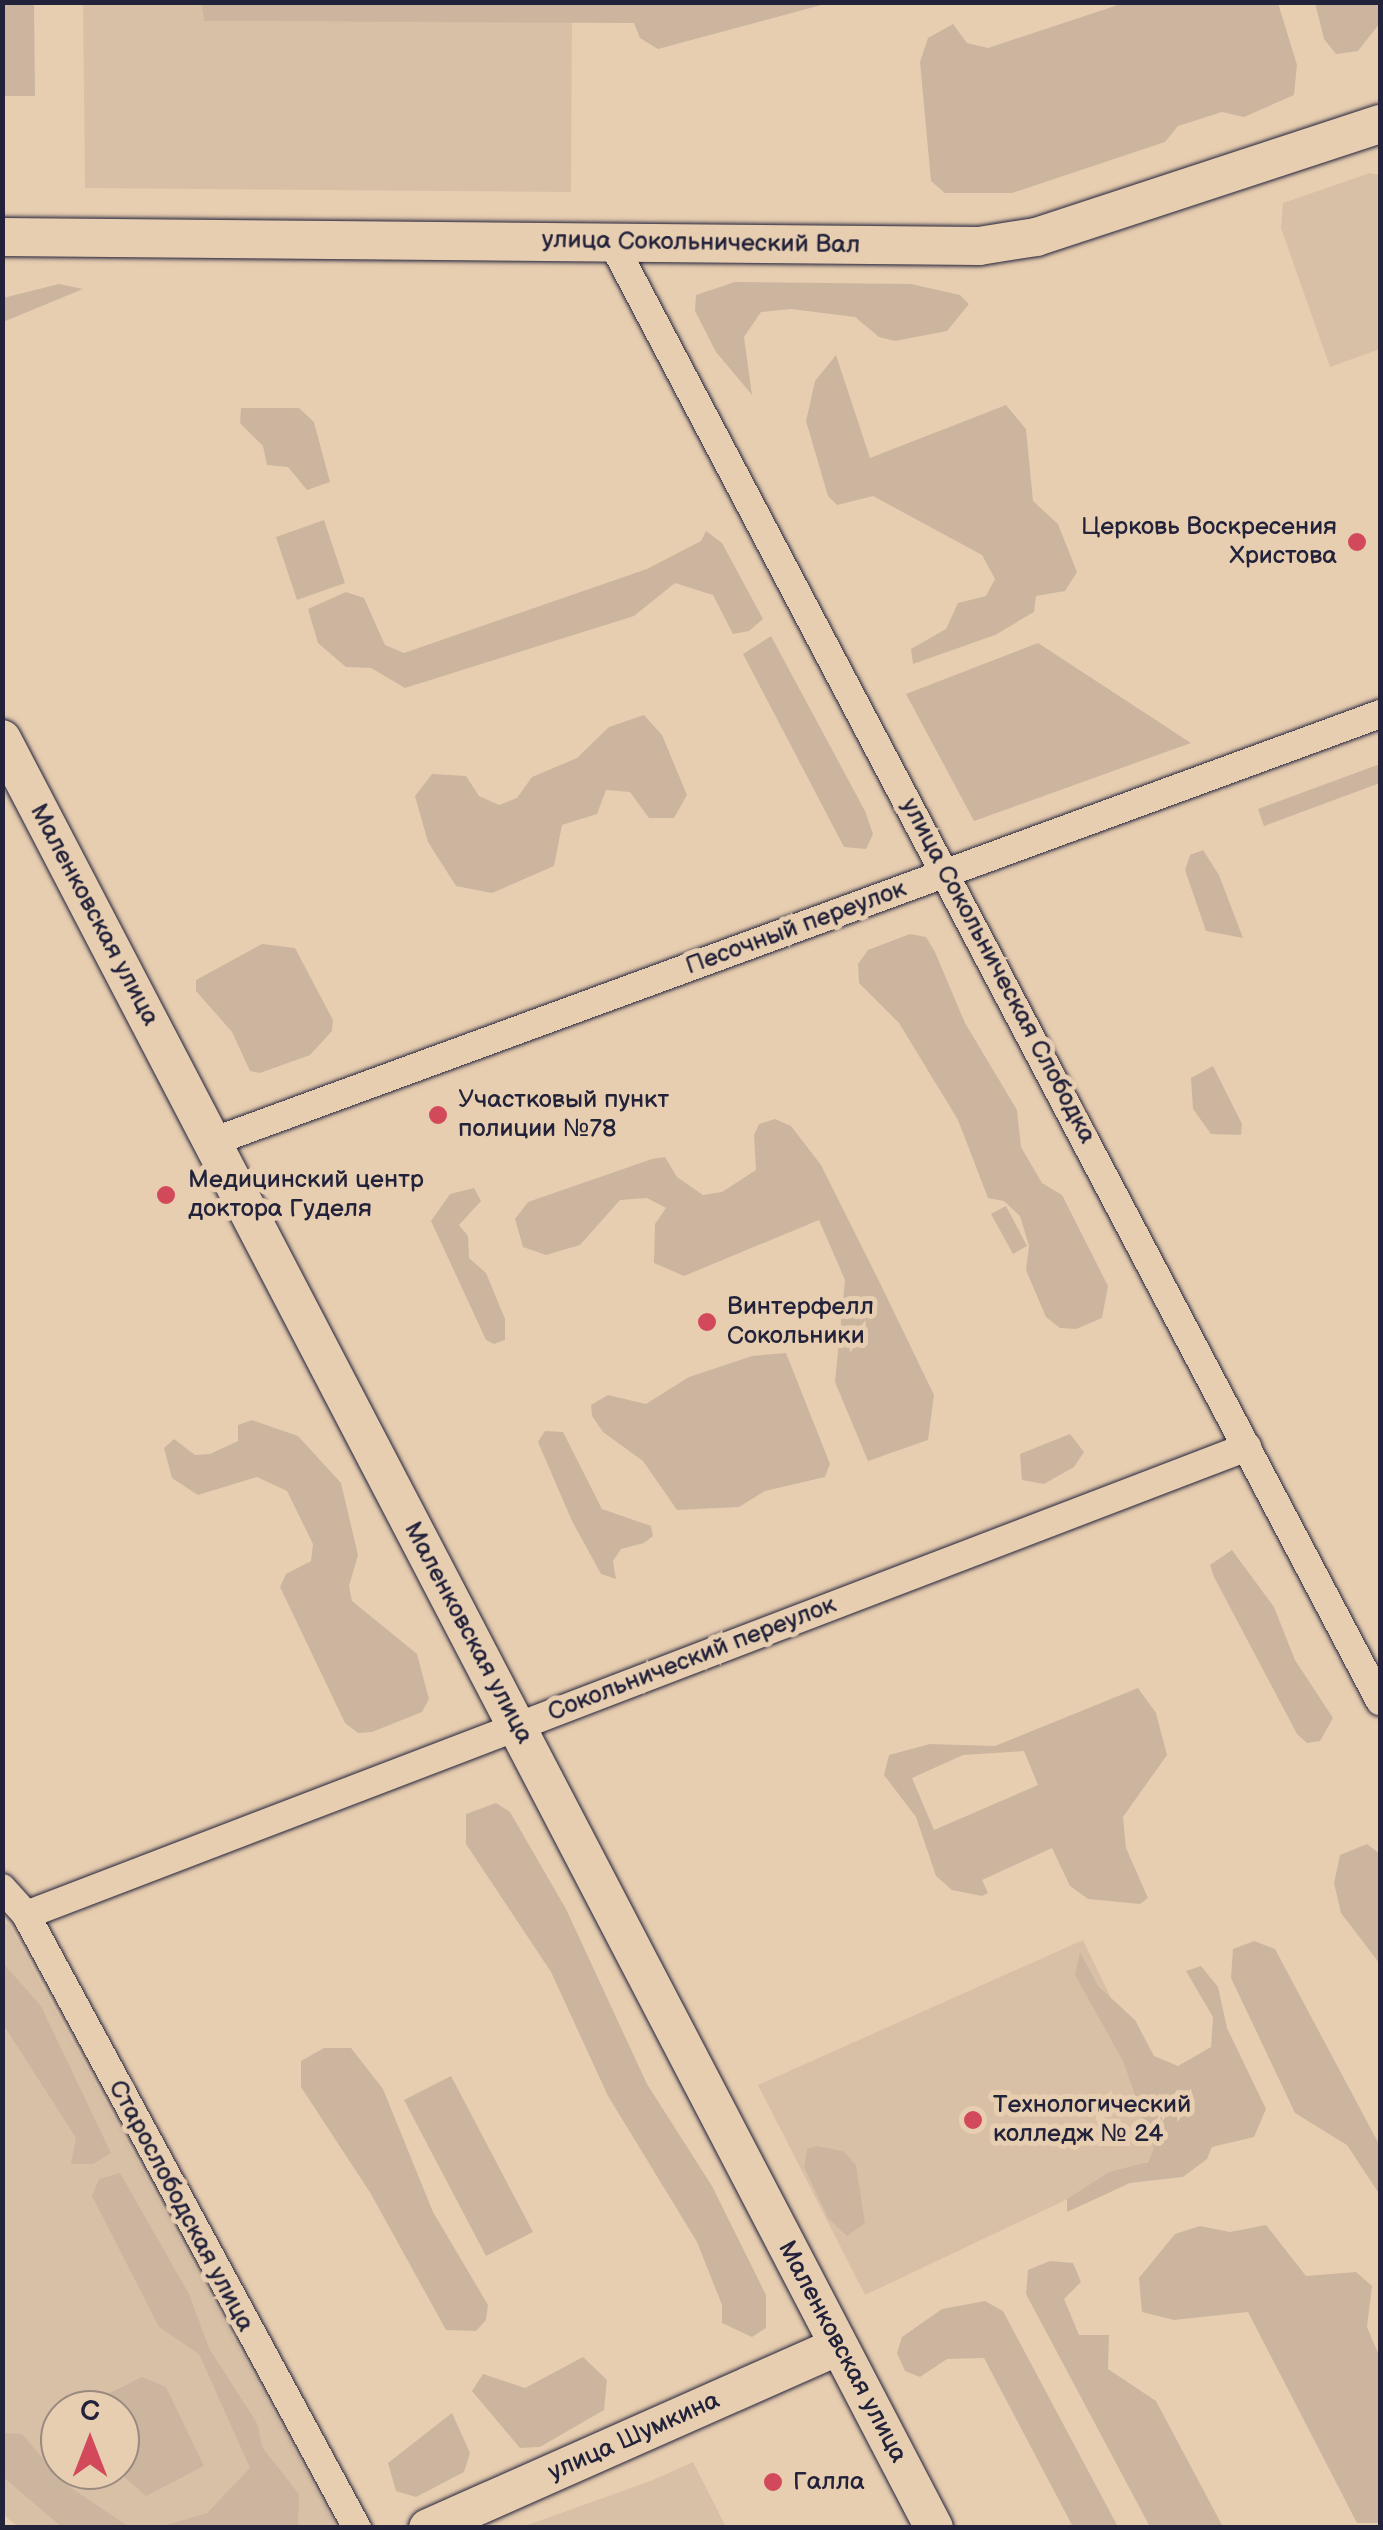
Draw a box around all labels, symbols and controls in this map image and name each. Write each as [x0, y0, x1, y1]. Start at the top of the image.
street label: улица Сокольнический Вал [542, 225, 860, 261]
place label: Церковь Воскресения Христова [1081, 513, 1337, 572]
marker: Церковь Воскресения Христова [1346, 531, 1368, 553]
street label: улица Сокольническая Слободка [894, 793, 1102, 1149]
street label: Маленковская улица [23, 799, 165, 1031]
street label: Песочный переулок [682, 874, 910, 982]
place label: Участковый пункт полиции №78 [458, 1086, 669, 1145]
marker: Участковый пункт полиции №78 [427, 1104, 449, 1126]
place label: Медицинский центр доктора Гуделя [188, 1166, 424, 1225]
marker: Медицинский центр доктора Гуделя [153, 1182, 179, 1208]
place label: Винтерфелл Сокольники [727, 1293, 874, 1352]
marker: Винтерфелл Сокольники [696, 1311, 718, 1333]
street label: Маленковская улица [397, 1517, 539, 1749]
street label: Сокольнический переулок [544, 1590, 840, 1728]
street label: Старослободская улица [102, 2075, 260, 2337]
place label: Технологический колледж № 24 [993, 2091, 1191, 2150]
marker: Технологический колледж № 24 [962, 2109, 984, 2131]
street label: Маленковская улица [771, 2236, 913, 2468]
street label: улица Шумкина [544, 2386, 724, 2488]
north arrow [40, 2390, 140, 2490]
text: С [80, 2395, 100, 2428]
place label: Галла [793, 2467, 865, 2497]
marker: Галла [762, 2471, 784, 2493]

